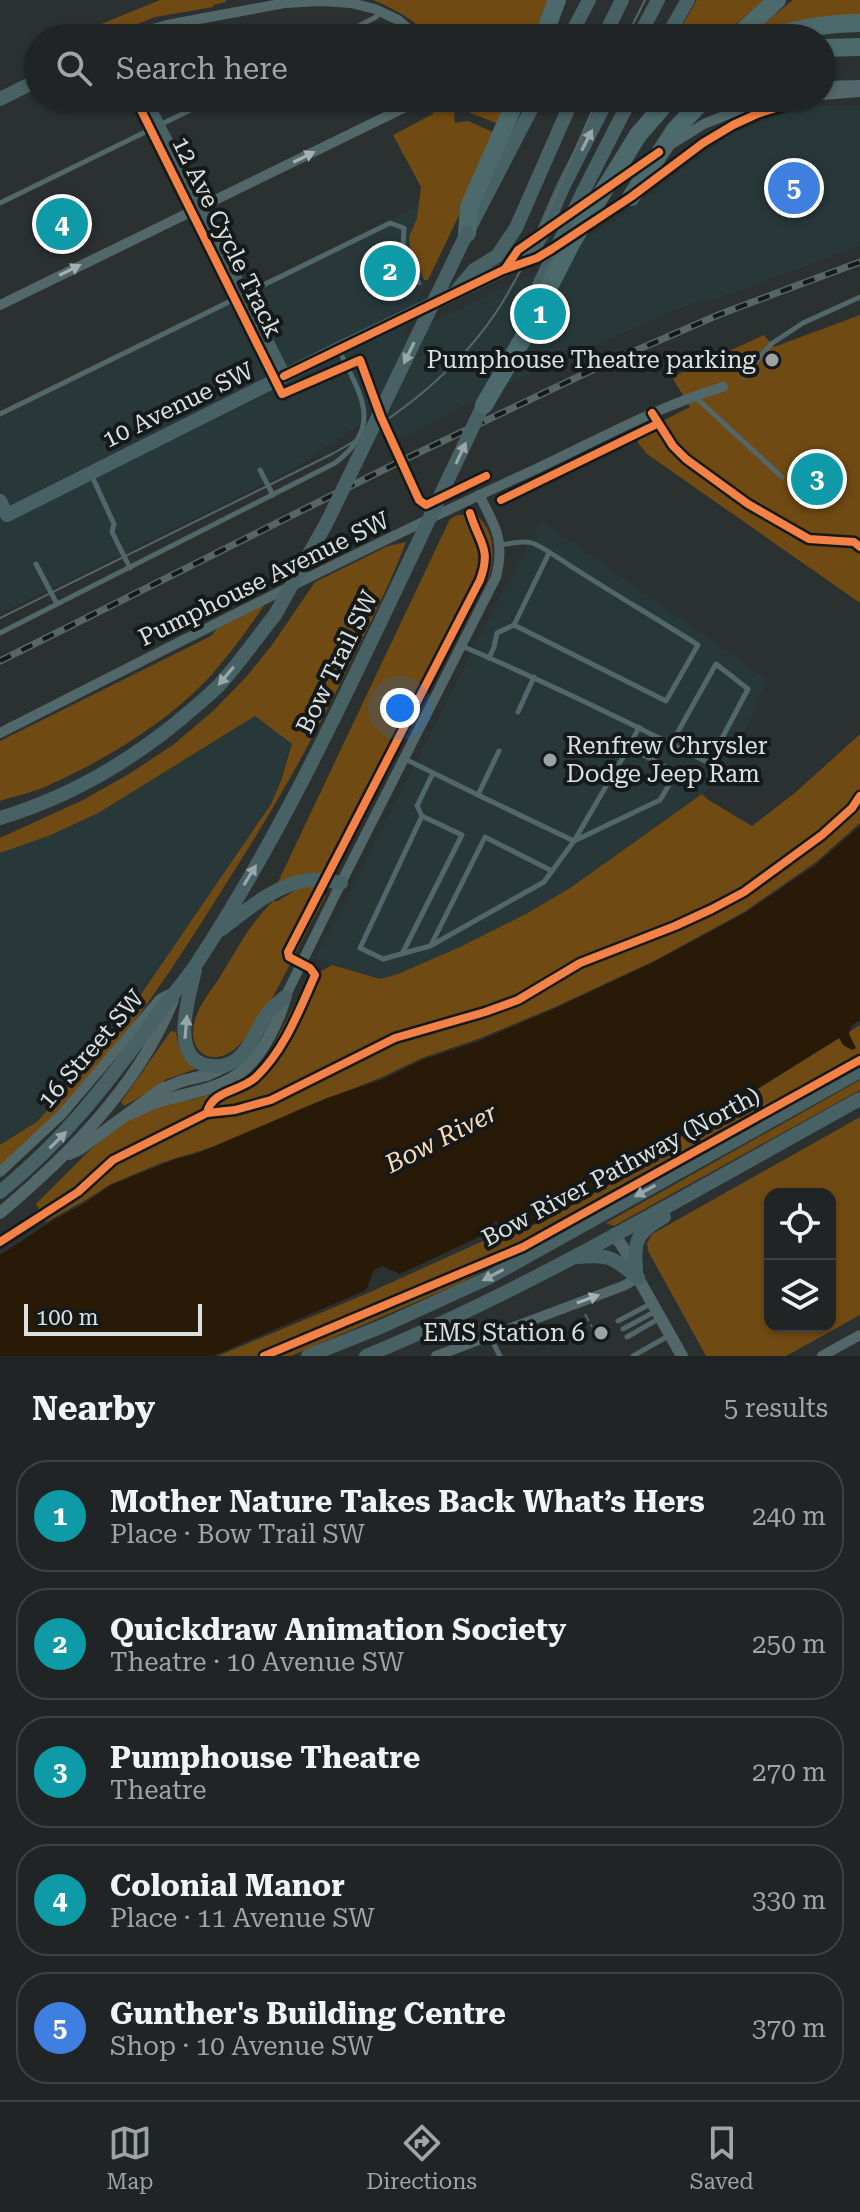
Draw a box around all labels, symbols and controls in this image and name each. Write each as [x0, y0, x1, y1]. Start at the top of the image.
search box [24, 24, 836, 112]
icon: search [52, 46, 96, 90]
text: Search here [116, 51, 288, 86]
one-way arrow [580, 128, 593, 151]
street label: 12 Ave Cycle Track [166, 132, 288, 342]
one-way arrow [292, 150, 315, 164]
pin: 5 [768, 158, 820, 218]
pin: 4 [36, 194, 88, 254]
pin: 2 [364, 241, 416, 301]
one-way arrow [58, 264, 81, 277]
pin: 1 [514, 284, 566, 344]
one-way arrow [402, 342, 416, 365]
place label: Pumphouse Theatre parking [426, 346, 756, 374]
marker: Pumphouse Theatre parking [763, 351, 781, 369]
street label: 10 Avenue SW [98, 356, 258, 454]
one-way arrow [454, 441, 468, 465]
pin: 3 [791, 449, 843, 509]
street label: Pumphouse Avenue SW [134, 506, 394, 652]
street label: Bow Trail SW [290, 586, 384, 738]
one-way arrow [218, 666, 235, 686]
your location [380, 688, 420, 728]
place label: Renfrew Chrysler Dodge Jeep Ram [566, 732, 768, 788]
marker: Renfrew Chrysler Dodge Jeep Ram [541, 751, 559, 769]
one-way arrow [243, 864, 257, 886]
street label: 16 Street SW [32, 984, 150, 1114]
one-way arrow [180, 1014, 193, 1039]
street label: Bow River Pathway (North) [477, 1082, 765, 1252]
water label: Bow River [379, 1097, 502, 1179]
one-way arrow [48, 1131, 66, 1150]
one-way arrow [634, 1184, 656, 1198]
map controls [764, 1188, 836, 1332]
button: locate [764, 1188, 836, 1260]
button: layers [764, 1260, 836, 1332]
one-way arrow [482, 1267, 504, 1281]
one-way arrow [577, 1293, 601, 1305]
scale bar [24, 1300, 202, 1336]
text: 100 m [36, 1305, 99, 1330]
place label: EMS Station 6 [423, 1319, 585, 1347]
marker: EMS Station 6 [592, 1324, 610, 1342]
text: Nearby [32, 1388, 155, 1428]
text: 5 results [724, 1393, 828, 1423]
text: Mother Nature Takes Back What’s Hers [110, 1484, 705, 1519]
text: 1 [53, 1501, 67, 1531]
text: 240 m [752, 1501, 826, 1531]
text: Place · Bow Trail SW [110, 1519, 365, 1549]
text: Quickdraw Animation Society [110, 1612, 566, 1647]
text: 2 [53, 1629, 67, 1659]
text: 250 m [752, 1629, 826, 1659]
text: Theatre · 10 Avenue SW [110, 1647, 404, 1677]
text: Pumphouse Theatre [110, 1740, 420, 1775]
text: 3 [53, 1757, 67, 1787]
text: 270 m [752, 1757, 826, 1787]
text: Theatre [110, 1775, 207, 1805]
text: Colonial Manor [110, 1868, 345, 1903]
text: 4 [53, 1885, 67, 1915]
text: 330 m [752, 1885, 826, 1915]
text: Place · 11 Avenue SW [110, 1903, 375, 1933]
text: Gunther's Building Centre [110, 1996, 506, 2031]
text: 5 [53, 2013, 67, 2043]
text: 370 m [752, 2013, 826, 2043]
text: Shop · 10 Avenue SW [110, 2031, 373, 2061]
tab: Map [106, 2121, 153, 2194]
tab: Directions [366, 2121, 477, 2194]
tab: Saved [690, 2121, 754, 2194]

